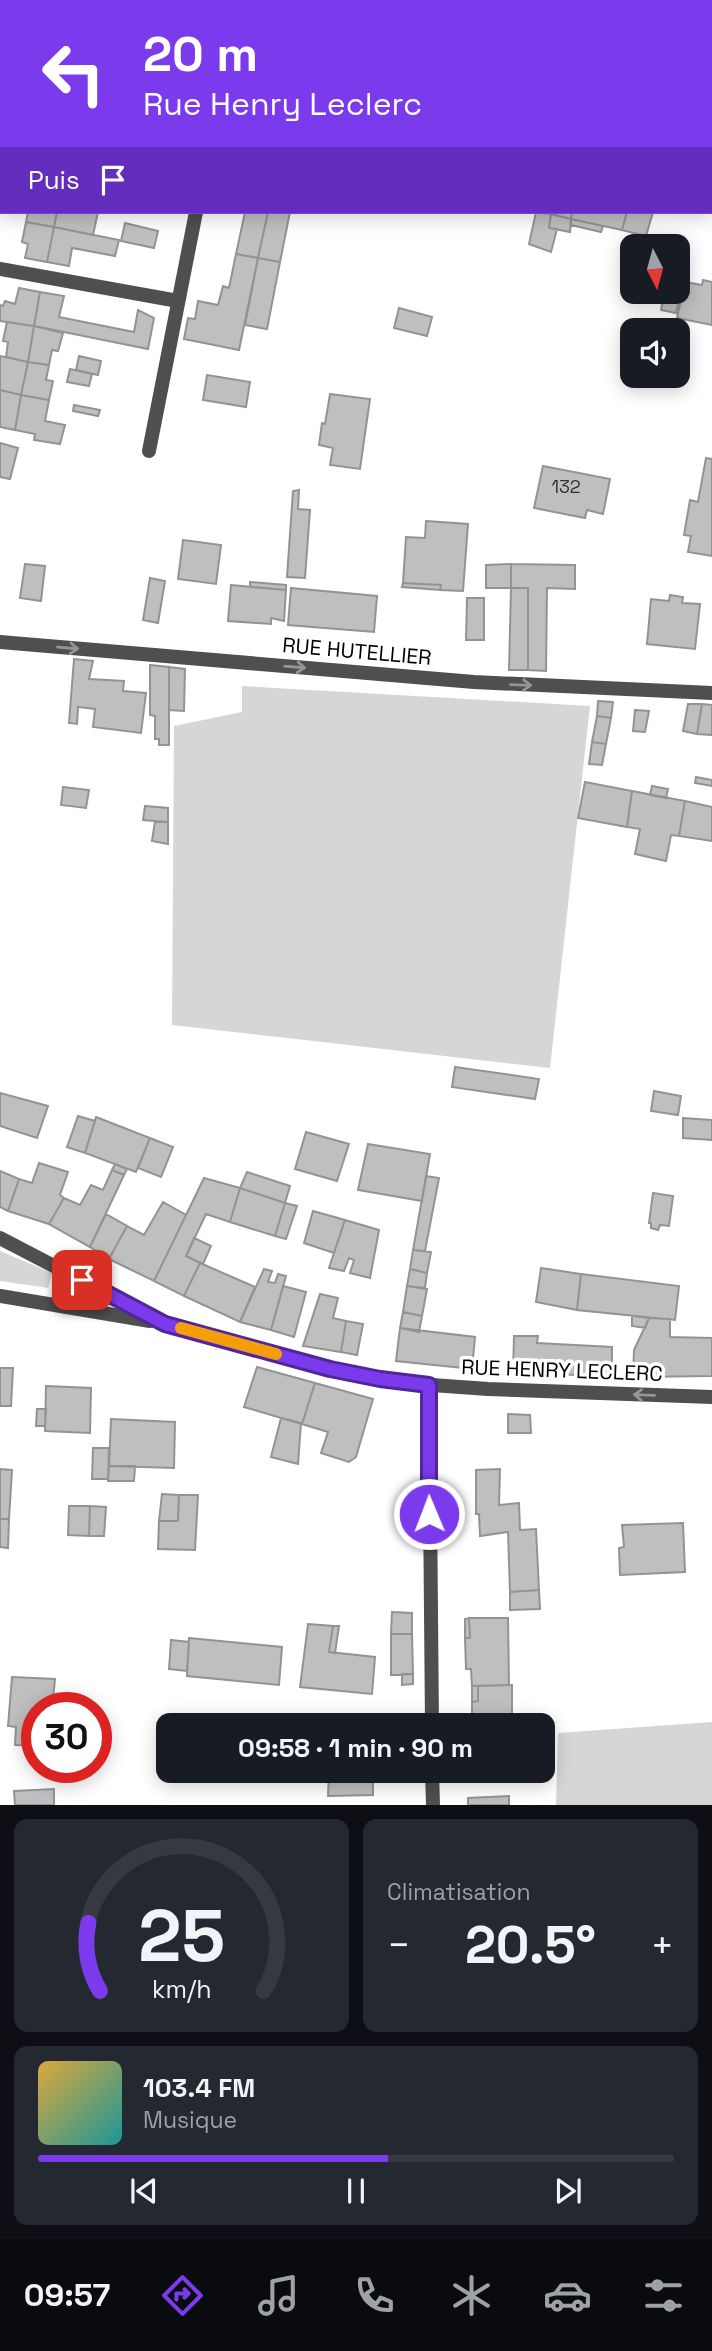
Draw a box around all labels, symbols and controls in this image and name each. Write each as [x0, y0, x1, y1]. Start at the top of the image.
text: 20 m [143, 23, 258, 85]
icon: left [28, 28, 119, 119]
text: Rue Henry Leclerc [143, 84, 422, 124]
icon: arrive [94, 161, 132, 199]
text: Puis [28, 163, 80, 197]
north arrow [620, 234, 690, 304]
map controls [620, 234, 690, 388]
button: sound [620, 318, 690, 388]
house number: 132 [551, 475, 581, 498]
street label: RUE HUTELLIER [281, 631, 433, 671]
one-way arrow [56, 642, 79, 655]
one-way arrow [283, 661, 305, 674]
one-way arrow [510, 678, 533, 691]
pin [52, 1250, 112, 1310]
icon: arrive [63, 1261, 101, 1299]
street label: RUE HENRY LECLERC [461, 1353, 663, 1387]
one-way arrow [633, 1388, 656, 1402]
position arrow [392, 1477, 466, 1551]
speed limit sign: 30 [21, 1692, 112, 1783]
text: 09:58 · 1 min · 90 m [238, 1731, 473, 1765]
text: Climatisation [387, 1877, 531, 1907]
text: 25 [138, 1890, 225, 1983]
text: 20.5° [465, 1912, 596, 1978]
text: − [387, 1921, 411, 1969]
text: + [650, 1921, 674, 1969]
text: km/h [152, 1973, 211, 2005]
text: 103.4 FM [143, 2071, 255, 2105]
text: Musique [143, 2105, 237, 2135]
icon: previous [125, 2172, 163, 2210]
icon: pause [337, 2172, 375, 2210]
icon: next [549, 2172, 587, 2210]
icon: directions [158, 2271, 207, 2320]
icon: music [254, 2271, 303, 2320]
icon: phone [350, 2271, 399, 2320]
icon: climate [447, 2271, 496, 2320]
icon: car [543, 2271, 592, 2320]
icon: filters [639, 2271, 688, 2320]
text: 09:57 [24, 2275, 110, 2315]

